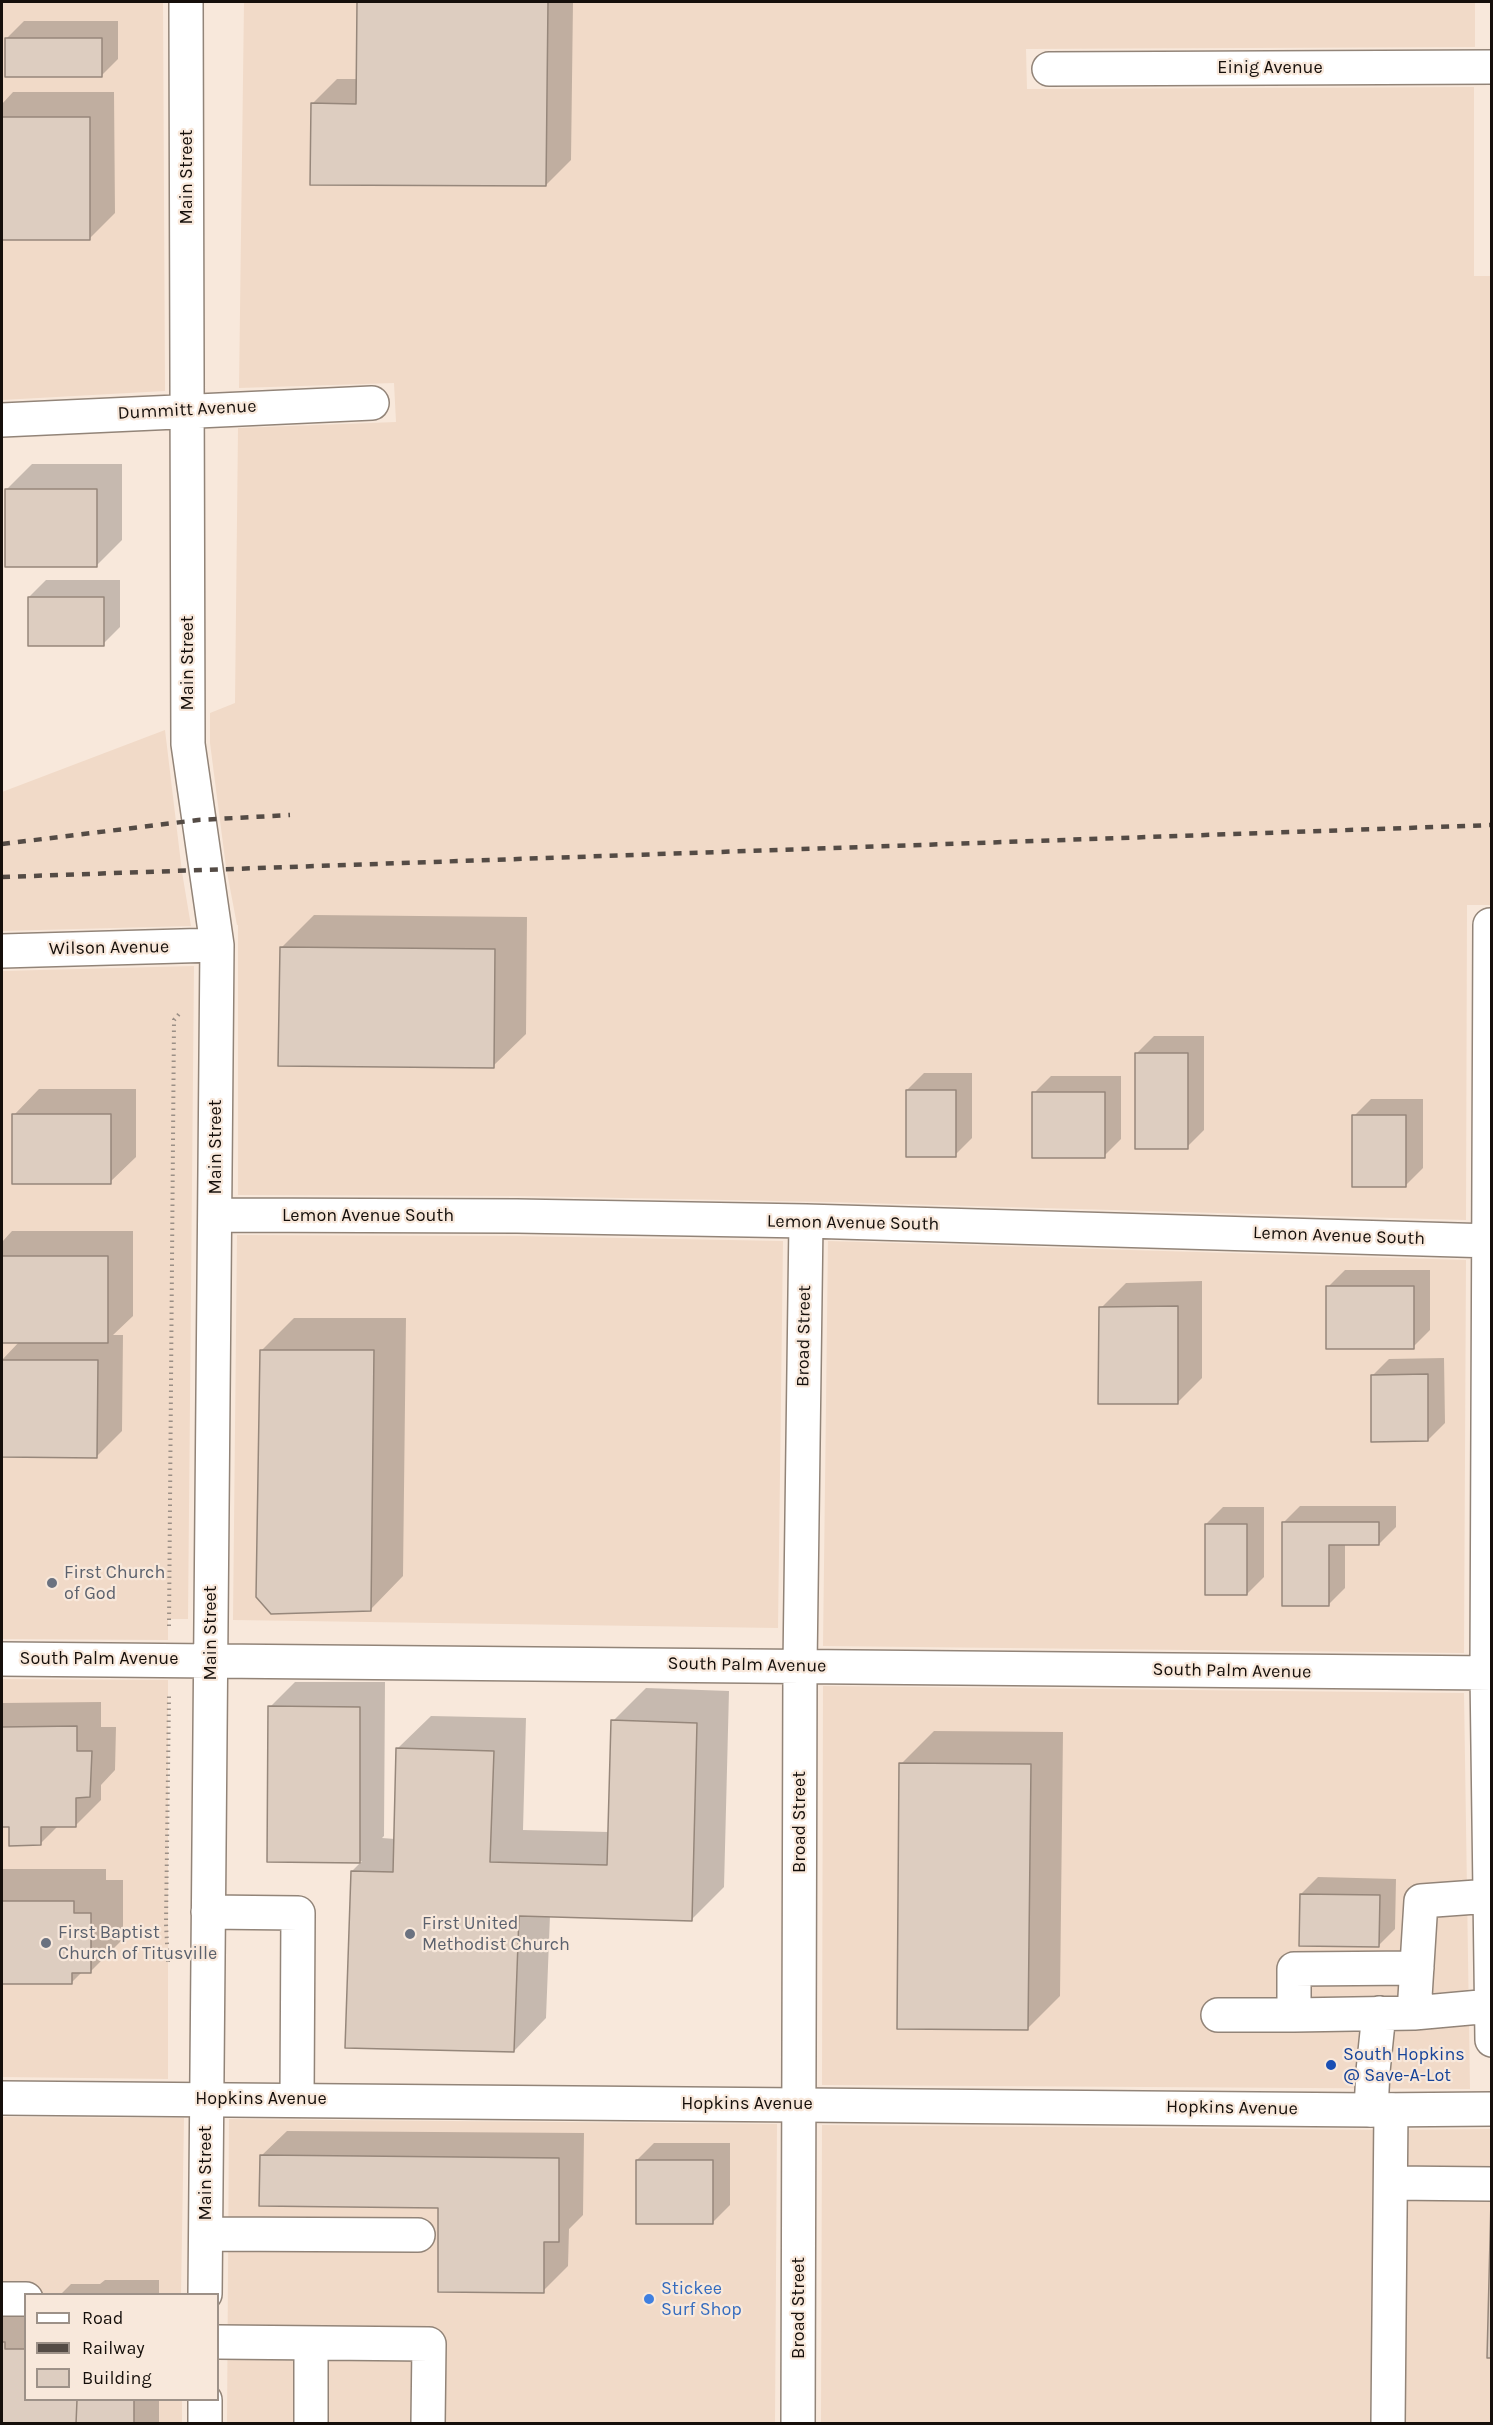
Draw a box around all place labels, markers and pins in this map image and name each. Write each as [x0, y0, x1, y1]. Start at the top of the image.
place label: First Church of God [64, 1562, 165, 1604]
marker: First Church of God [45, 1576, 59, 1590]
place label: First United Methodist Church [422, 1913, 570, 1956]
place label: First Baptist Church of Titusville [58, 1922, 217, 1964]
marker: First United Methodist Church [403, 1927, 417, 1941]
marker: First Baptist Church of Titusville [39, 1936, 53, 1950]
place label: South Hopkins @ Save-A-Lot [1343, 2044, 1465, 2086]
marker: South Hopkins @ Save-A-Lot [1324, 2058, 1338, 2072]
place label: Stickee Surf Shop [661, 2278, 742, 2320]
marker: Stickee Surf Shop [642, 2292, 656, 2306]

